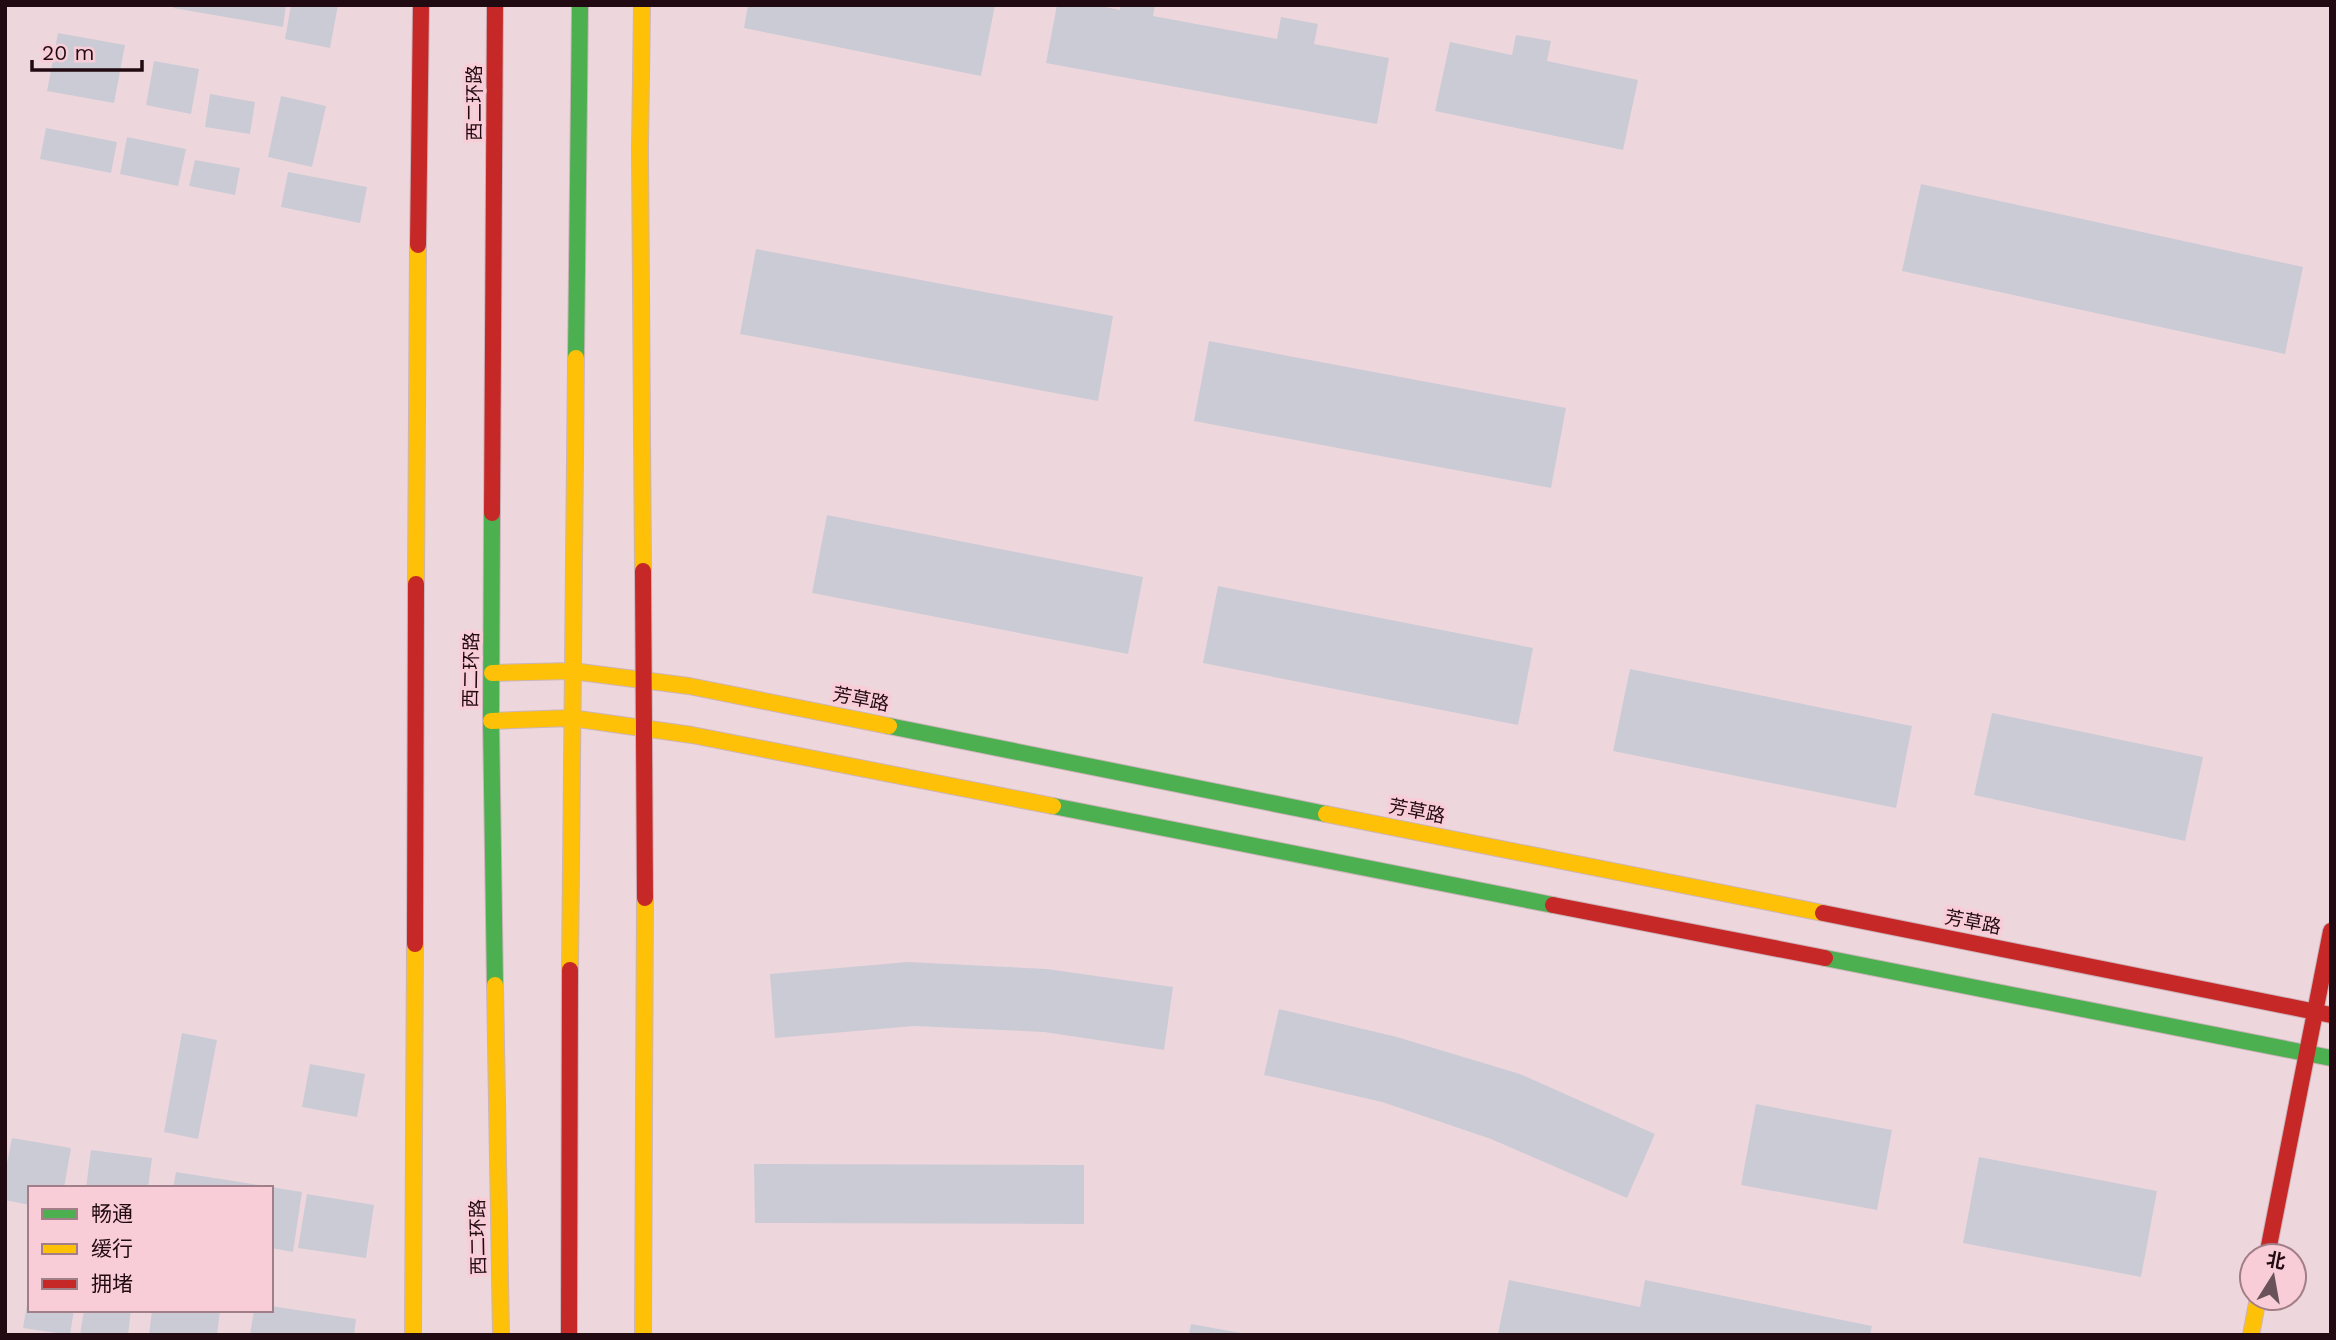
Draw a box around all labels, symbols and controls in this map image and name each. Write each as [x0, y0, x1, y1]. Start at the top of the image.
scale bar [32, 28, 142, 72]
text: 20 m [42, 40, 94, 65]
street label: 西二环路 [463, 65, 486, 141]
street label: 西二环路 [459, 632, 483, 708]
street label: 芳草路 [831, 682, 891, 716]
street label: 芳草路 [1387, 794, 1447, 828]
street label: 芳草路 [1943, 905, 2003, 939]
legend [28, 1186, 273, 1312]
street label: 西二环路 [466, 1199, 490, 1275]
text: 畅通 [91, 1201, 133, 1226]
text: 缓行 [91, 1236, 133, 1261]
north arrow [2238, 1242, 2308, 1312]
text: 北 [2265, 1248, 2288, 1274]
text: 拥堵 [91, 1271, 133, 1296]

